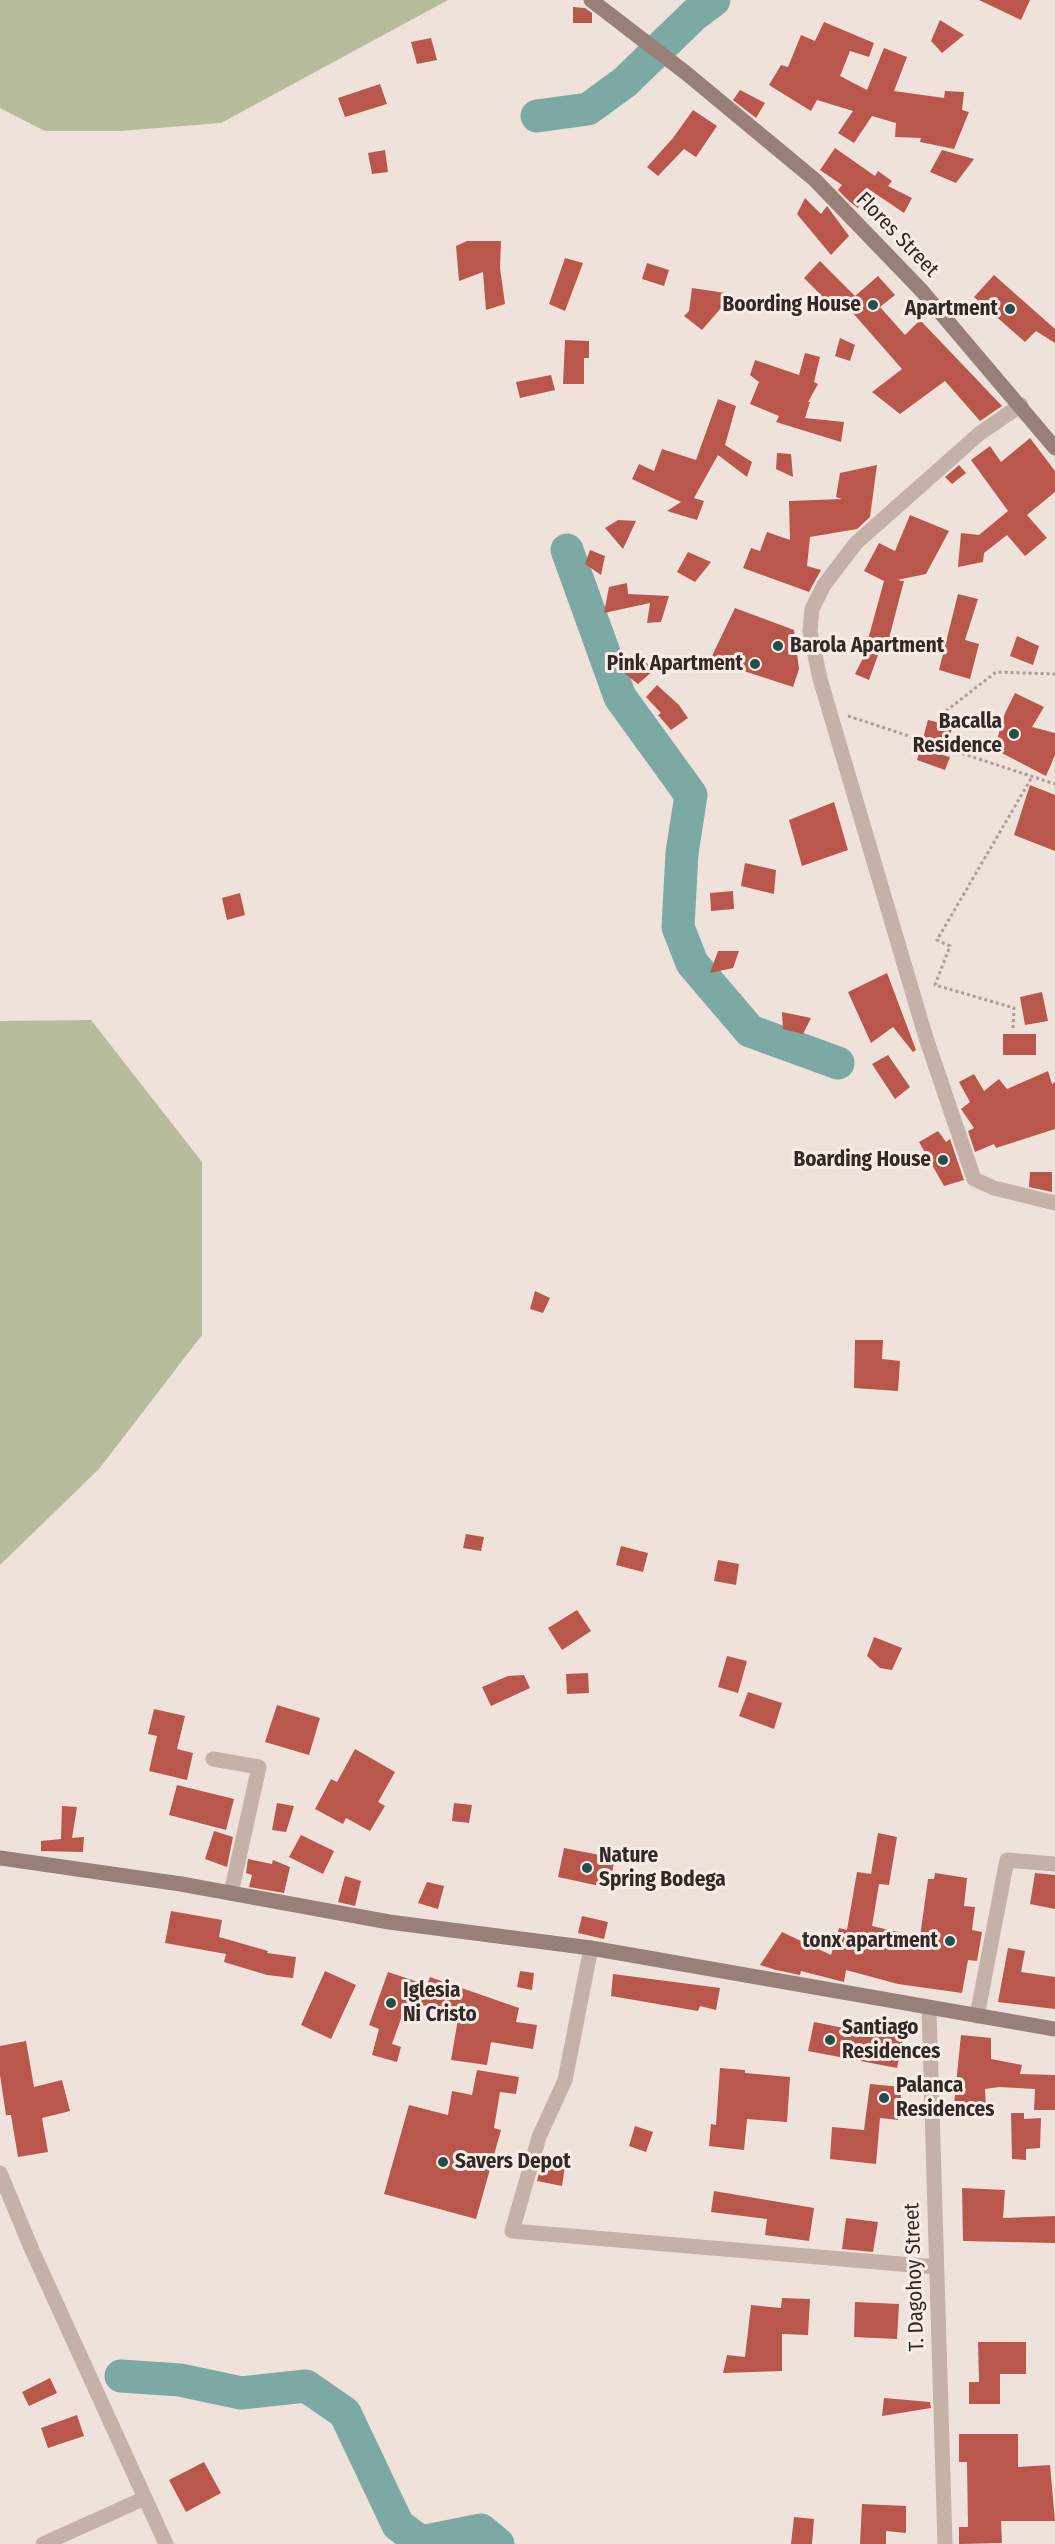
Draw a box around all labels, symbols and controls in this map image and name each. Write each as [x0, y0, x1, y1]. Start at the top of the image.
street label: Flores Street [850, 187, 944, 283]
place label: Boording House [722, 292, 861, 318]
place label: Apartment [905, 296, 998, 322]
marker: Boording House [866, 298, 880, 312]
marker: Apartment [1003, 302, 1017, 316]
place label: Barola Apartment [790, 633, 944, 659]
marker: Barola Apartment [771, 639, 785, 653]
place label: Pink Apartment [607, 651, 743, 677]
marker: Pink Apartment [748, 657, 762, 671]
place label: Bacalla Residence [913, 709, 1002, 759]
marker: Bacalla Residence [1007, 727, 1021, 741]
place label: Boarding House [793, 1147, 931, 1173]
marker: Boarding House [936, 1153, 950, 1167]
place label: Nature Spring Bodega [599, 1843, 726, 1893]
marker: Nature Spring Bodega [580, 1861, 594, 1875]
place label: tonx apartment [802, 1928, 938, 1954]
marker: tonx apartment [943, 1934, 957, 1948]
place label: Iglesia Ni Cristo [403, 1978, 477, 2028]
marker: Iglesia Ni Cristo [384, 1996, 398, 2010]
place label: Santiago Residences [842, 2015, 940, 2065]
marker: Santiago Residences [823, 2033, 837, 2047]
place label: Palanca Residences [896, 2073, 994, 2123]
marker: Palanca Residences [877, 2091, 891, 2105]
place label: Savers Depot [455, 2149, 571, 2175]
marker: Savers Depot [436, 2155, 450, 2169]
street label: T. Dagohoy Street [900, 2202, 930, 2352]

